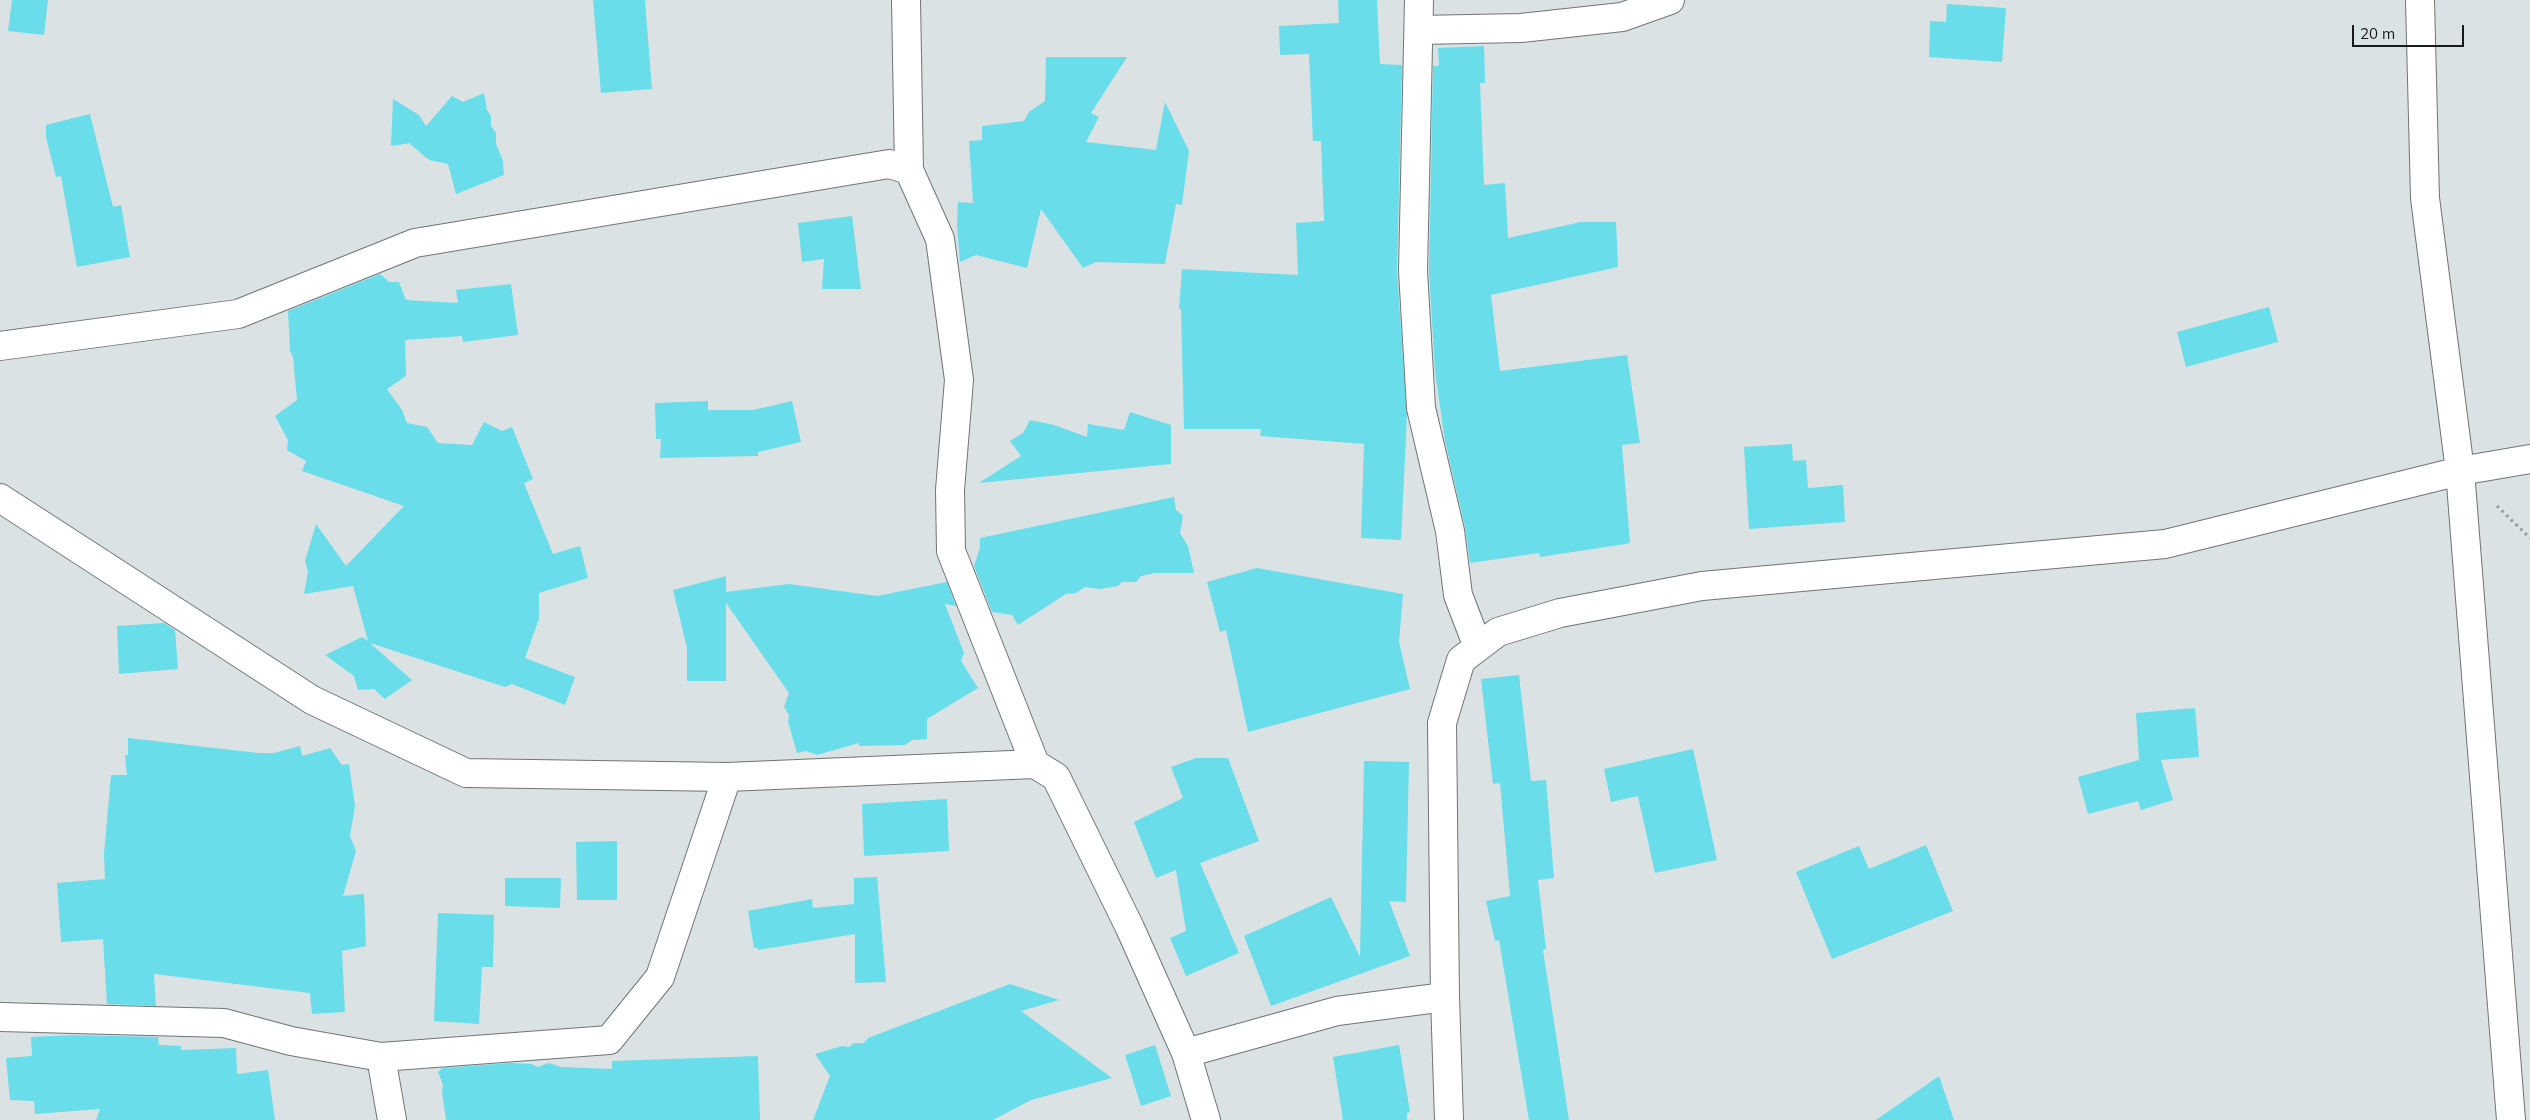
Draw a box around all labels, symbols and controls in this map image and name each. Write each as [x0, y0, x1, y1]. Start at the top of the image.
scale bar [2355, 15, 2468, 47]
text: 20 m [2360, 24, 2395, 43]

